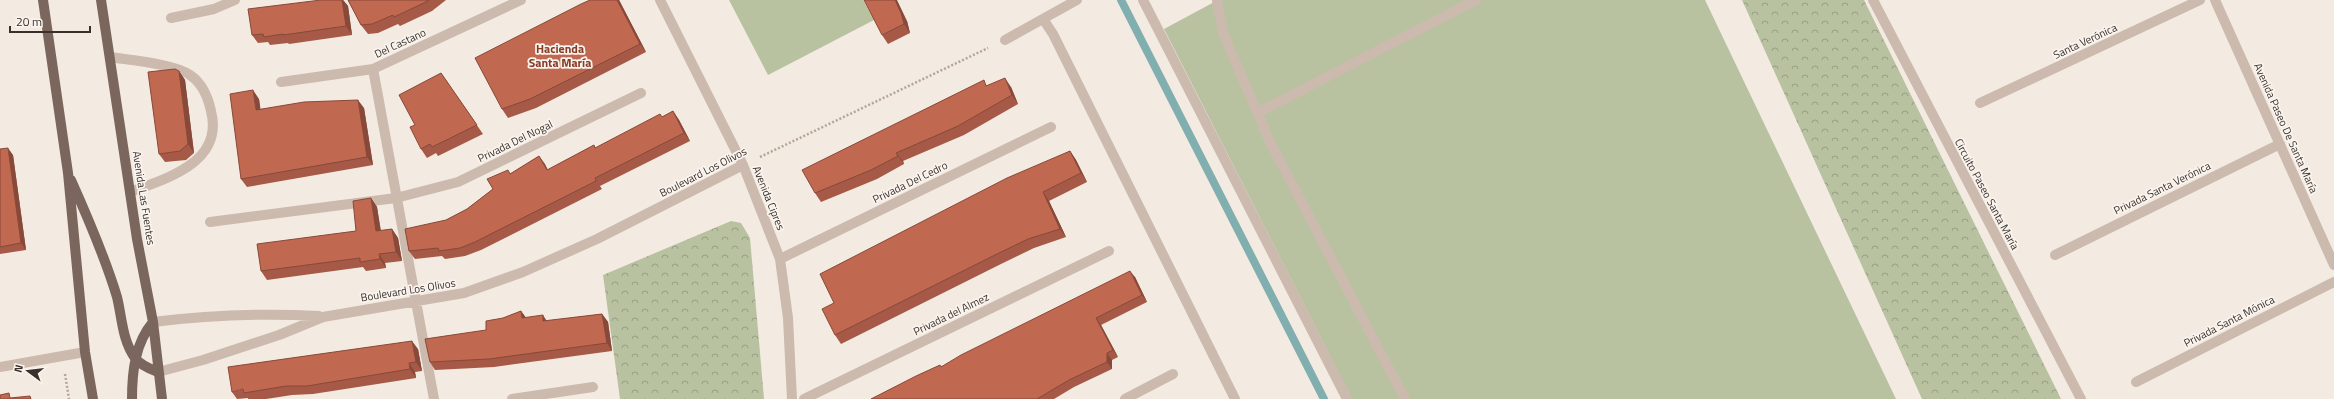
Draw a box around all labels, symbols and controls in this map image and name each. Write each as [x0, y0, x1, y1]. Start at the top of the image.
scale bar [10, 8, 90, 34]
text: 20 m [16, 12, 42, 31]
street label: Santa Verónica [2050, 19, 2120, 63]
street label: Del Castano [372, 24, 429, 62]
district label: Hacienda Santa María [529, 39, 591, 72]
street label: Avenida Paseo De Santa María [2250, 60, 2322, 196]
street label: Privada Del Nogal [475, 116, 555, 166]
street label: Circuito Paseo Santa María [1951, 136, 2023, 253]
street label: Boulevard Los Olivos [657, 143, 749, 201]
street label: Avenida Las Fuentes [129, 150, 159, 246]
street label: Privada Del Cedro [870, 157, 950, 207]
street label: Privada Santa Verónica [2111, 157, 2214, 218]
street label: Avenida Cipres [749, 164, 789, 232]
street label: Boulevard Los Olivos [359, 275, 457, 305]
street label: Privada del Almez [910, 289, 992, 339]
street label: Privada Santa Mónica [2181, 291, 2278, 351]
north arrow [8, 351, 48, 391]
text: N [10, 363, 27, 374]

